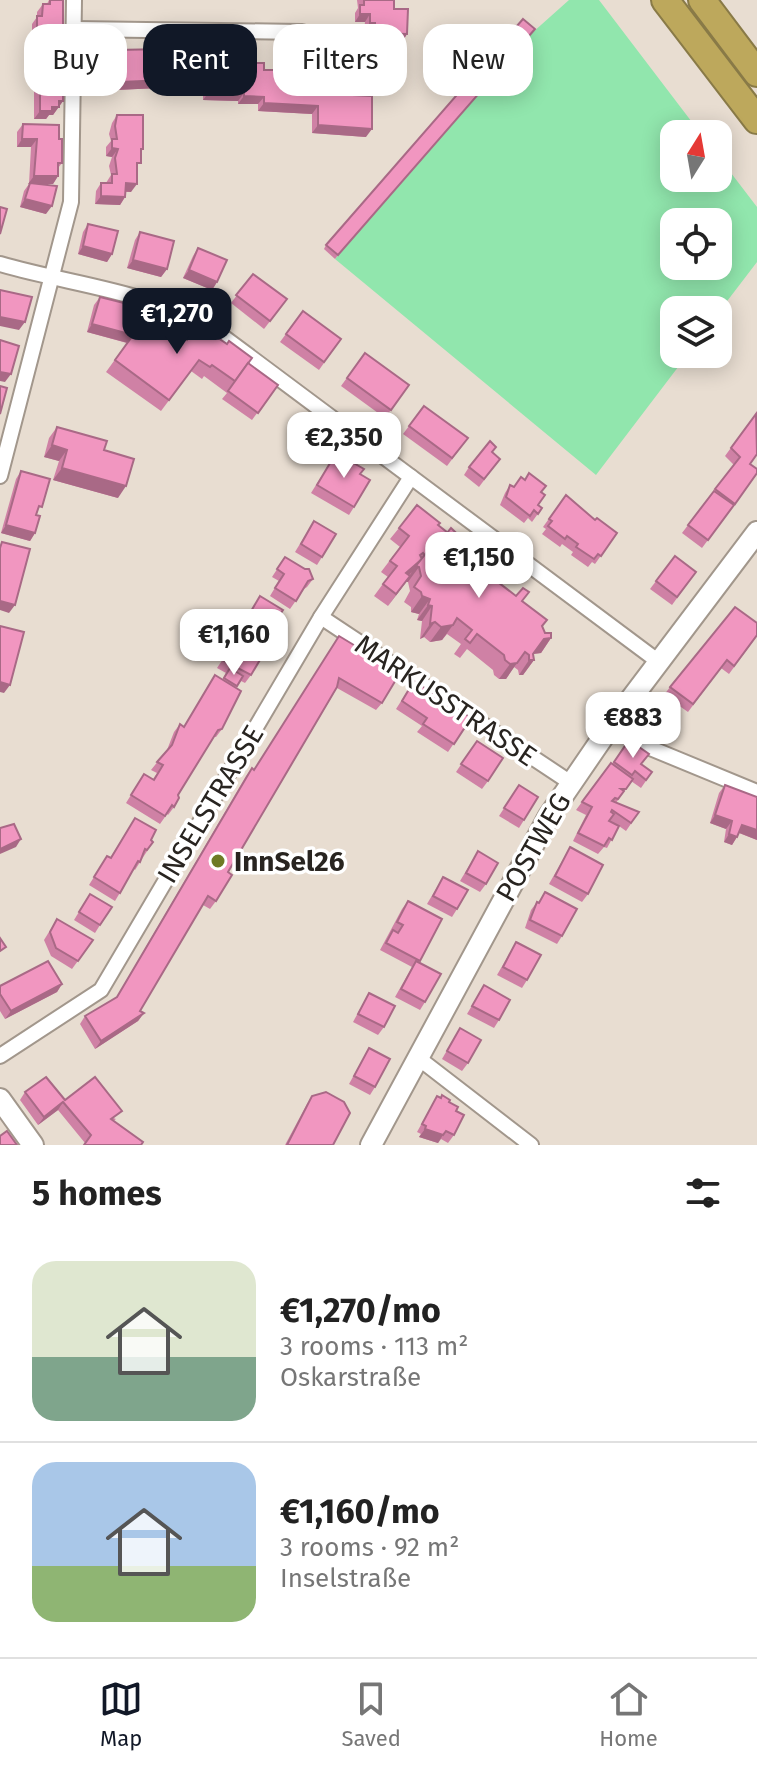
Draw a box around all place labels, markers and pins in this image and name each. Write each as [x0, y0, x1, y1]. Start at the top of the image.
pin: €1,270 [112, 288, 242, 356]
pin: €2,350 [279, 412, 409, 480]
pin: €1,150 [414, 532, 544, 600]
pin: €1,160 [169, 609, 299, 677]
pin: €883 [586, 692, 680, 760]
place label: InnSel26 [234, 845, 345, 878]
marker: InnSel26 [209, 852, 227, 870]

